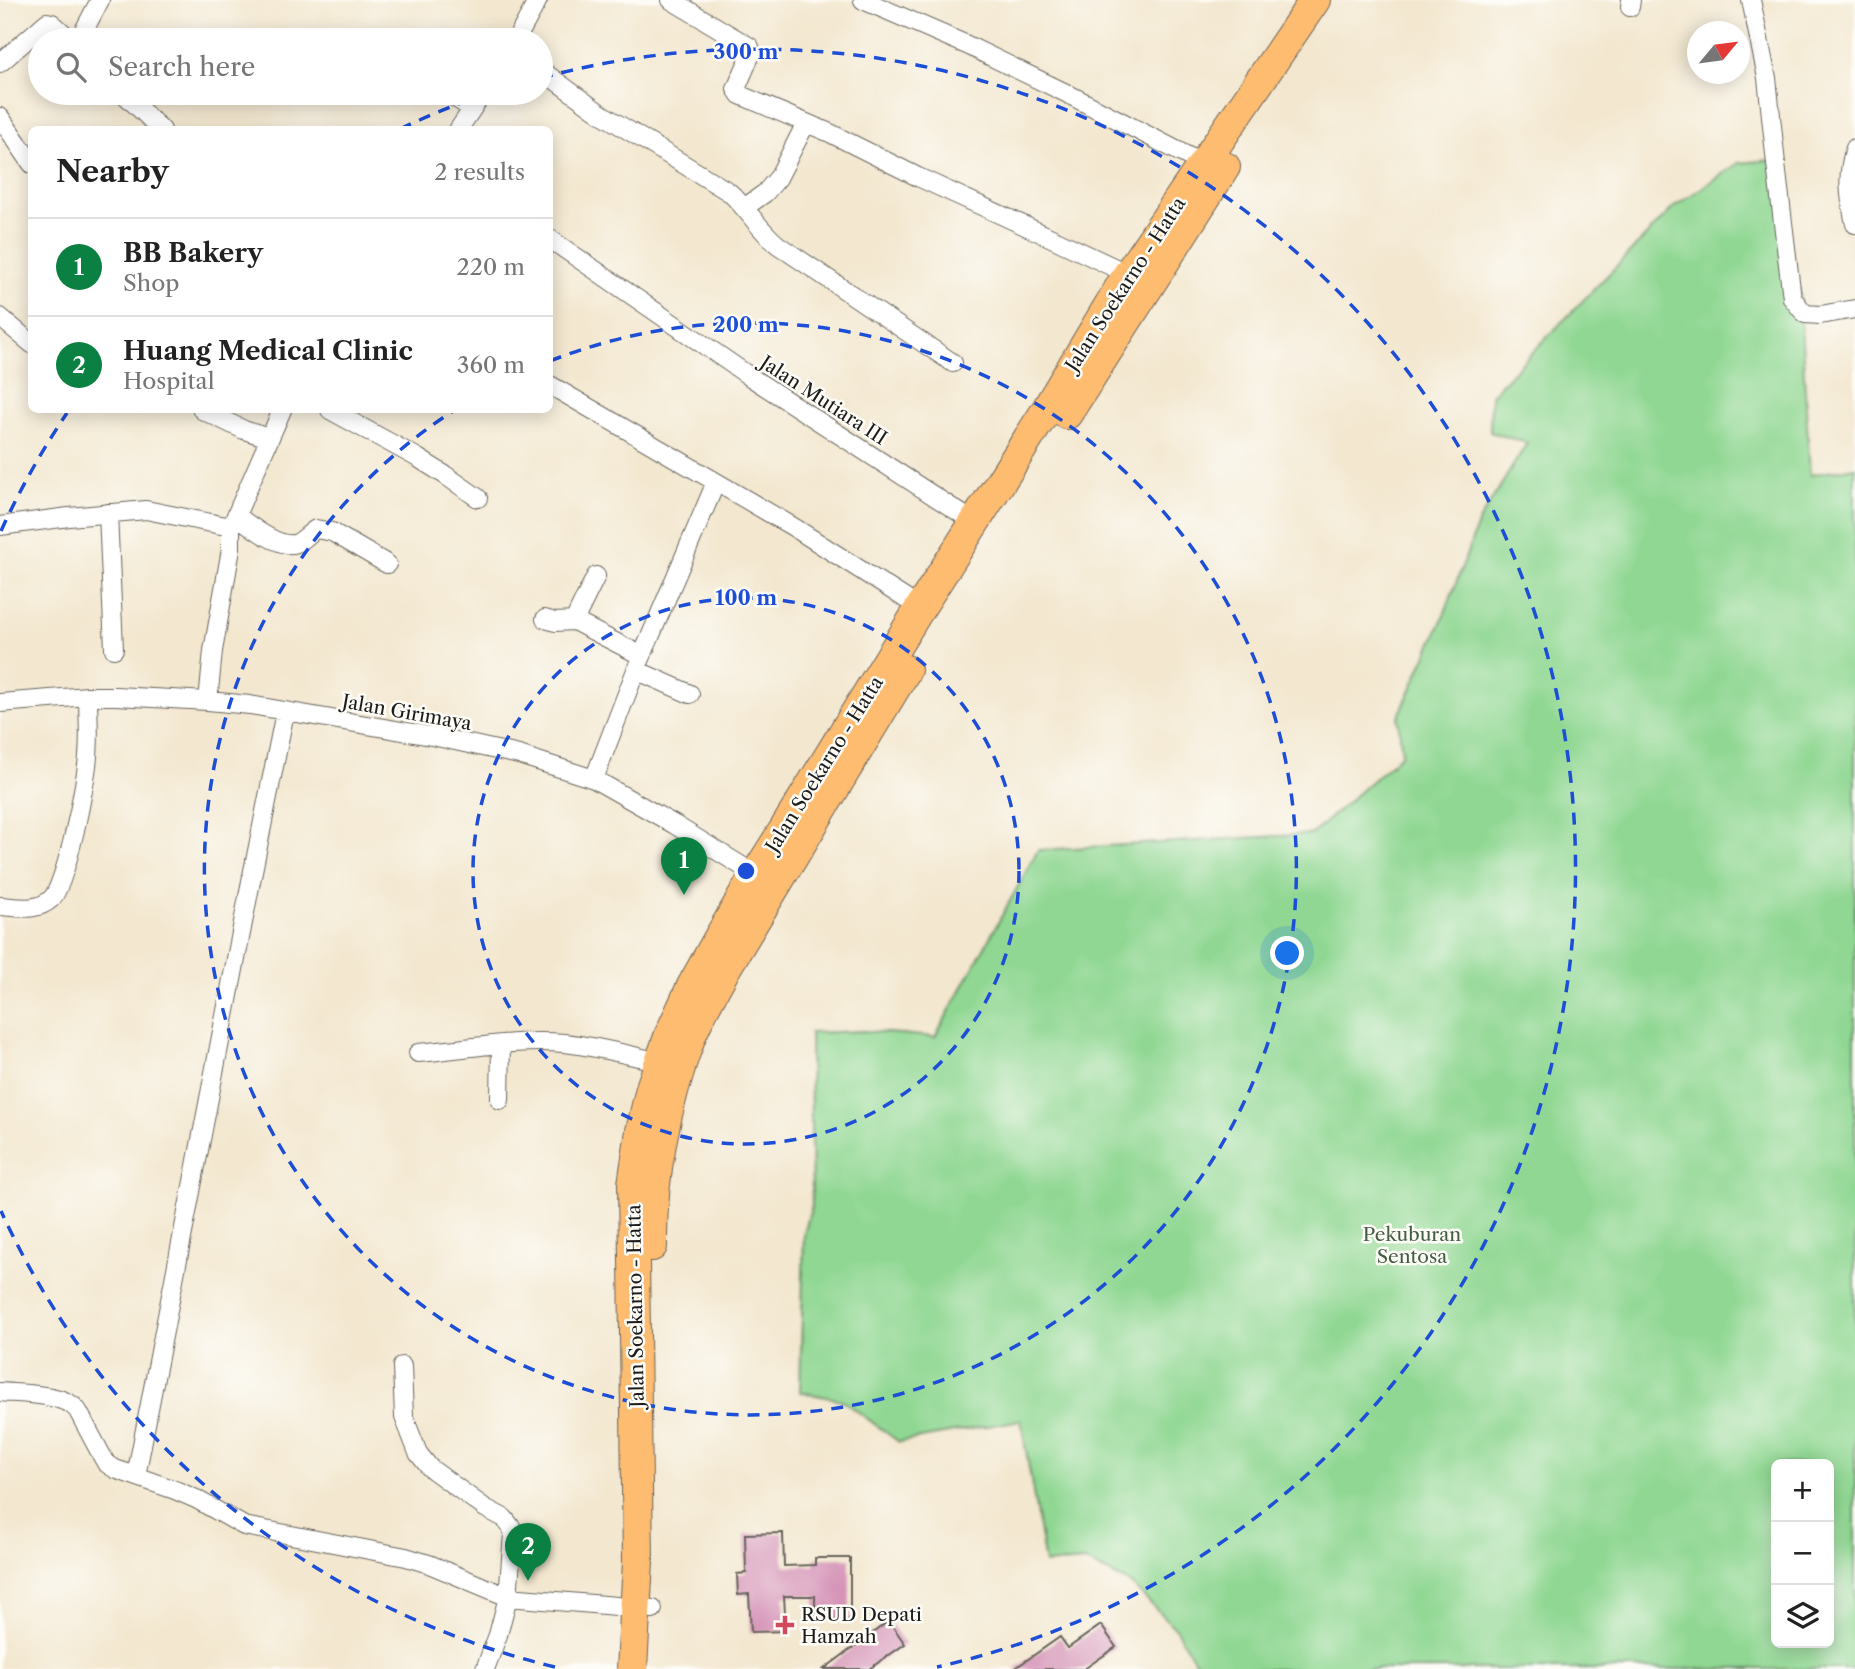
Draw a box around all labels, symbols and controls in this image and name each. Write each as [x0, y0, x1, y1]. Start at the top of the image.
north arrow [1687, 21, 1750, 84]
search box [28, 28, 553, 105]
text: 300 m [714, 39, 778, 64]
icon: search [52, 48, 90, 86]
text: Search here [108, 51, 255, 83]
text: Nearby [56, 153, 169, 190]
text: 2 results [434, 158, 525, 186]
street label: Jalan Soekarno - Hatta [1059, 193, 1190, 378]
text: BB Bakery [123, 237, 263, 269]
text: 1 [74, 253, 84, 281]
text: 220 m [456, 253, 525, 281]
text: Shop [123, 269, 179, 297]
text: 200 m [713, 312, 779, 337]
text: Huang Medical Clinic [123, 335, 413, 367]
street label: Jalan Mutiara III [754, 349, 891, 450]
text: 2 [72, 351, 86, 379]
text: 360 m [457, 351, 525, 379]
text: Hospital [123, 367, 215, 395]
text: 100 m [715, 585, 777, 610]
street label: Jalan Soekarno - Hatta [759, 672, 888, 859]
street label: Jalan Girimaya [337, 689, 474, 735]
pin: 1 [661, 837, 707, 895]
centre of rings [734, 859, 758, 883]
your location [1270, 936, 1304, 970]
street label: Jalan Soekarno - Hatta [622, 1204, 649, 1411]
park label: Pekuburan Sentosa [1363, 1223, 1461, 1268]
map controls [1771, 1459, 1834, 1648]
button: + [1771, 1459, 1834, 1522]
button: − [1771, 1522, 1834, 1585]
pin: 2 [505, 1523, 551, 1581]
button: layers [1771, 1585, 1834, 1648]
place label: RSUD Depati Hamzah [801, 1603, 922, 1648]
marker: RSUD Depati Hamzah [775, 1615, 795, 1635]

